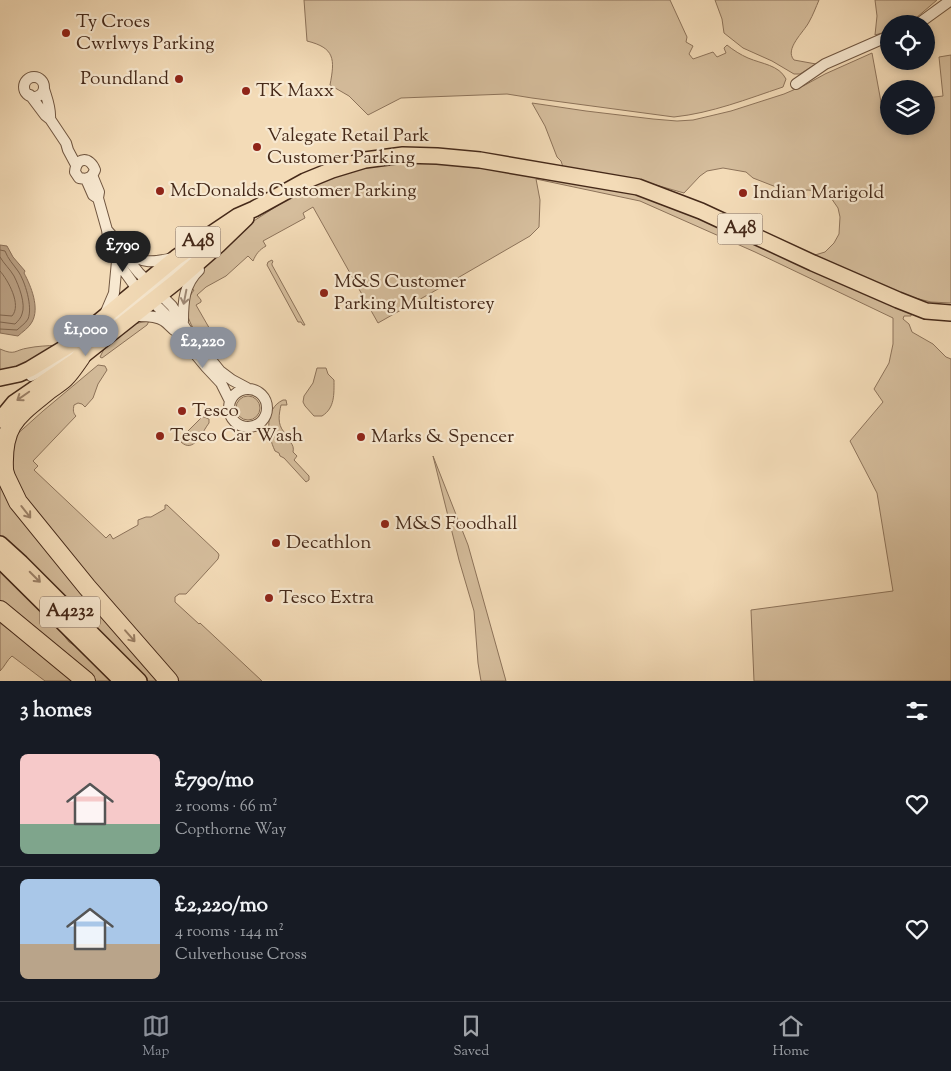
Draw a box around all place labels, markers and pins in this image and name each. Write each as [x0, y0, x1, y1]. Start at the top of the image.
place label: Ty Croes Cwrlwys Parking [76, 9, 215, 58]
marker: Ty Croes Cwrlwys Parking [60, 27, 72, 39]
place label: Poundland [80, 66, 169, 93]
marker: Poundland [173, 73, 185, 85]
place label: TK Maxx [256, 78, 334, 105]
marker: TK Maxx [240, 85, 252, 97]
place label: Valegate Retail Park Customer Parking [267, 123, 430, 172]
marker: Valegate Retail Park Customer Parking [251, 141, 263, 153]
place label: McDonalds Customer Parking [170, 178, 417, 205]
place label: Indian Marigold [753, 180, 884, 207]
marker: McDonalds Customer Parking [154, 185, 166, 197]
marker: Indian Marigold [737, 187, 749, 199]
pin: £790 [93, 230, 153, 273]
place label: M&S Customer Parking Multistorey [334, 269, 495, 318]
marker: M&S Customer Parking Multistorey [318, 287, 330, 299]
pin: £1,000 [45, 314, 127, 357]
pin: £2,220 [162, 326, 244, 369]
place label: Tesco [192, 398, 239, 425]
marker: Tesco [176, 405, 188, 417]
place label: Tesco Car Wash [170, 423, 303, 450]
place label: Marks & Spencer [371, 424, 514, 451]
marker: Tesco Car Wash [154, 430, 166, 442]
marker: Marks & Spencer [355, 431, 367, 443]
place label: M&S Foodhall [395, 511, 518, 538]
marker: M&S Foodhall [379, 518, 391, 530]
place label: Decathlon [286, 530, 371, 557]
marker: Decathlon [270, 537, 282, 549]
place label: Tesco Extra [279, 585, 374, 612]
marker: Tesco Extra [263, 592, 275, 604]

